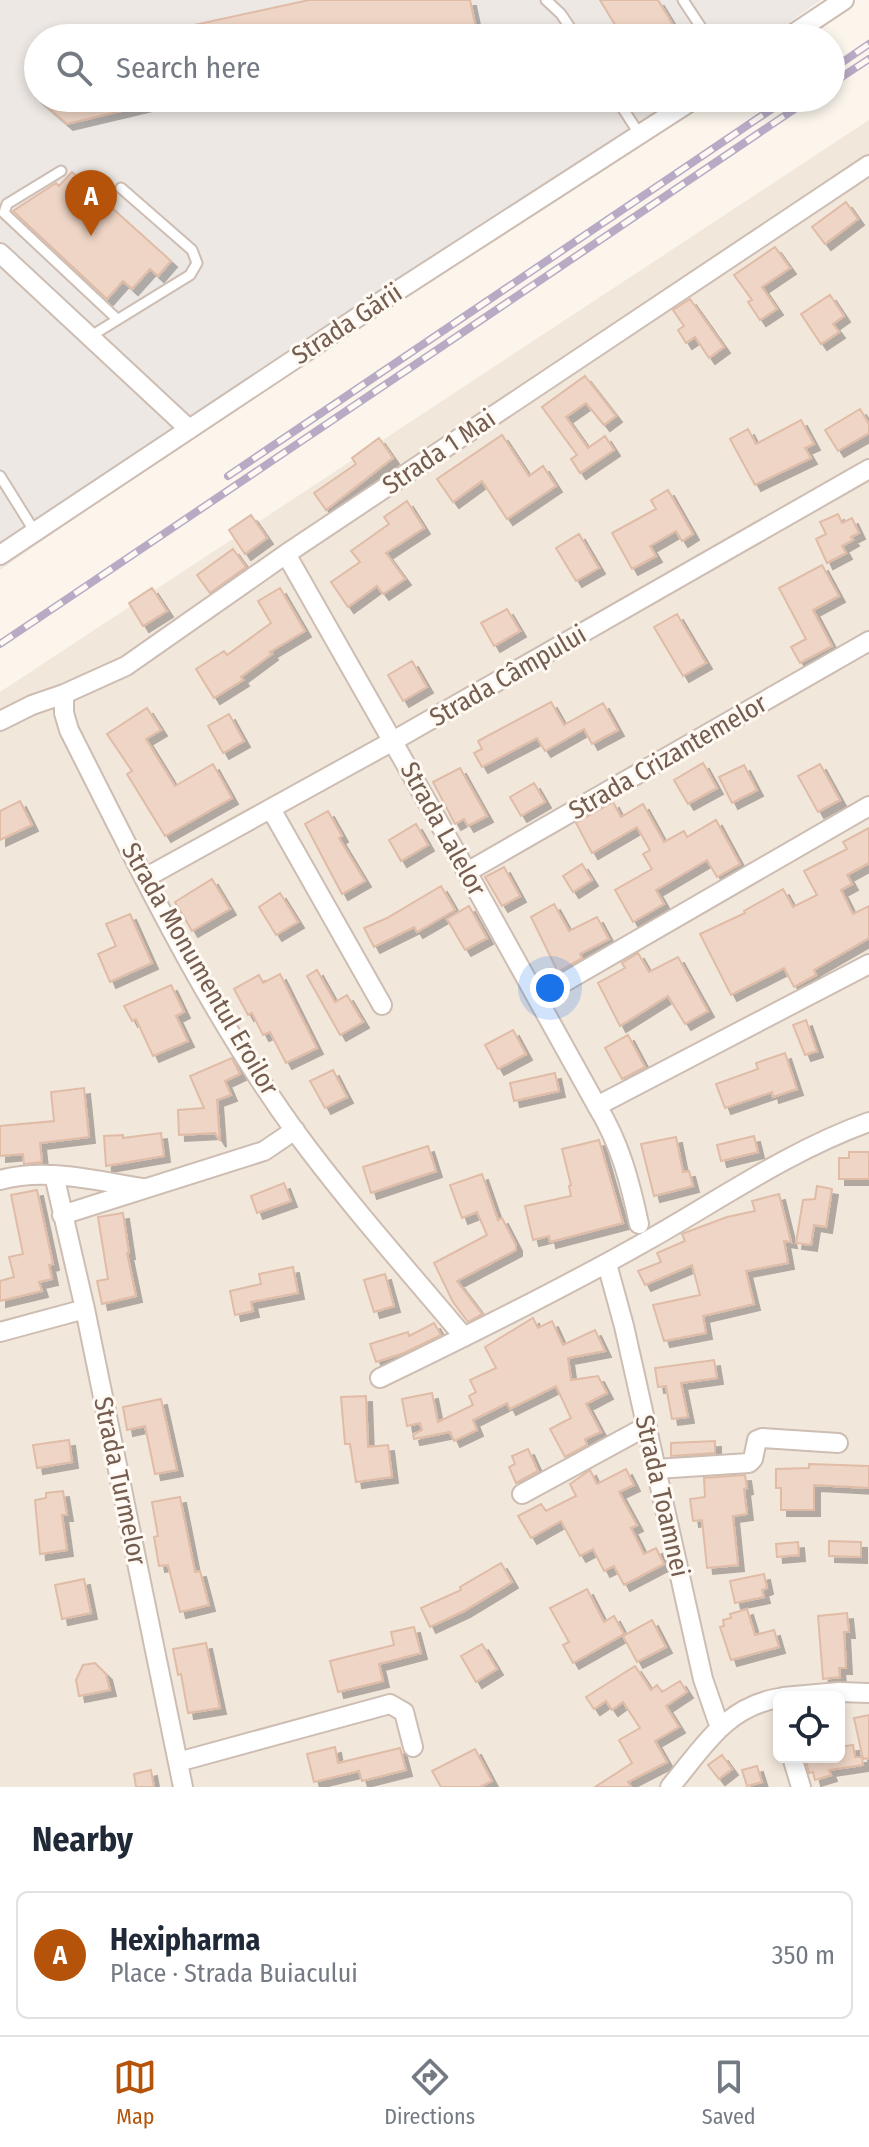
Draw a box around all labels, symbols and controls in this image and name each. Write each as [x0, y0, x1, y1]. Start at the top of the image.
search box [24, 24, 845, 112]
icon: search [52, 46, 96, 90]
text: Search here [116, 50, 261, 86]
pin: A [65, 170, 117, 236]
street label: Strada Gării [286, 277, 408, 371]
street label: Strada 1 Mai [377, 403, 501, 501]
street label: Strada Câmpului [424, 619, 592, 733]
street label: Strada Crizantemelor [564, 688, 772, 826]
street label: Strada Lalelor [394, 757, 492, 901]
street label: Strada Monumentul Eroilor [115, 837, 285, 1101]
your location [530, 968, 570, 1008]
street label: Strada Turmelor [87, 1394, 153, 1568]
street label: Strada Toamnei [628, 1412, 696, 1580]
map controls [773, 1691, 845, 1763]
button: locate [773, 1691, 845, 1763]
text: Nearby [32, 1819, 133, 1860]
text: Hexipharma [110, 1922, 260, 1958]
text: A [53, 1940, 67, 1971]
text: 350 m [772, 1940, 835, 1971]
text: Place · Strada Buiacului [110, 1958, 358, 1989]
tab: Map [113, 2055, 157, 2130]
tab: Directions [384, 2055, 475, 2130]
tab: Saved [702, 2055, 756, 2130]

